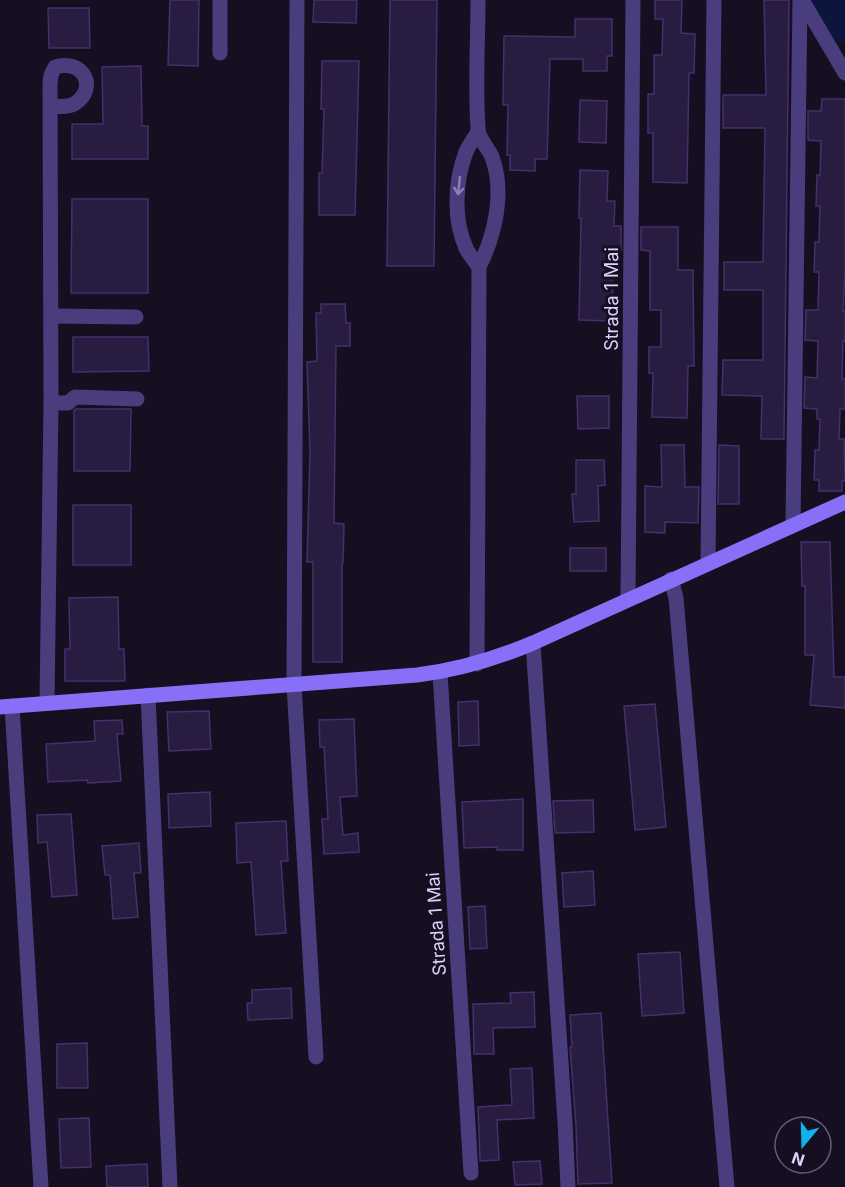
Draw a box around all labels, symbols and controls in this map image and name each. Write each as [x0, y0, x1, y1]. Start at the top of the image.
one-way arrow [453, 176, 464, 195]
street label: Strada 1 Mai [601, 247, 622, 351]
street label: Strada 1 Mai [422, 872, 450, 976]
north arrow [773, 1115, 833, 1175]
text: N [789, 1148, 807, 1171]

